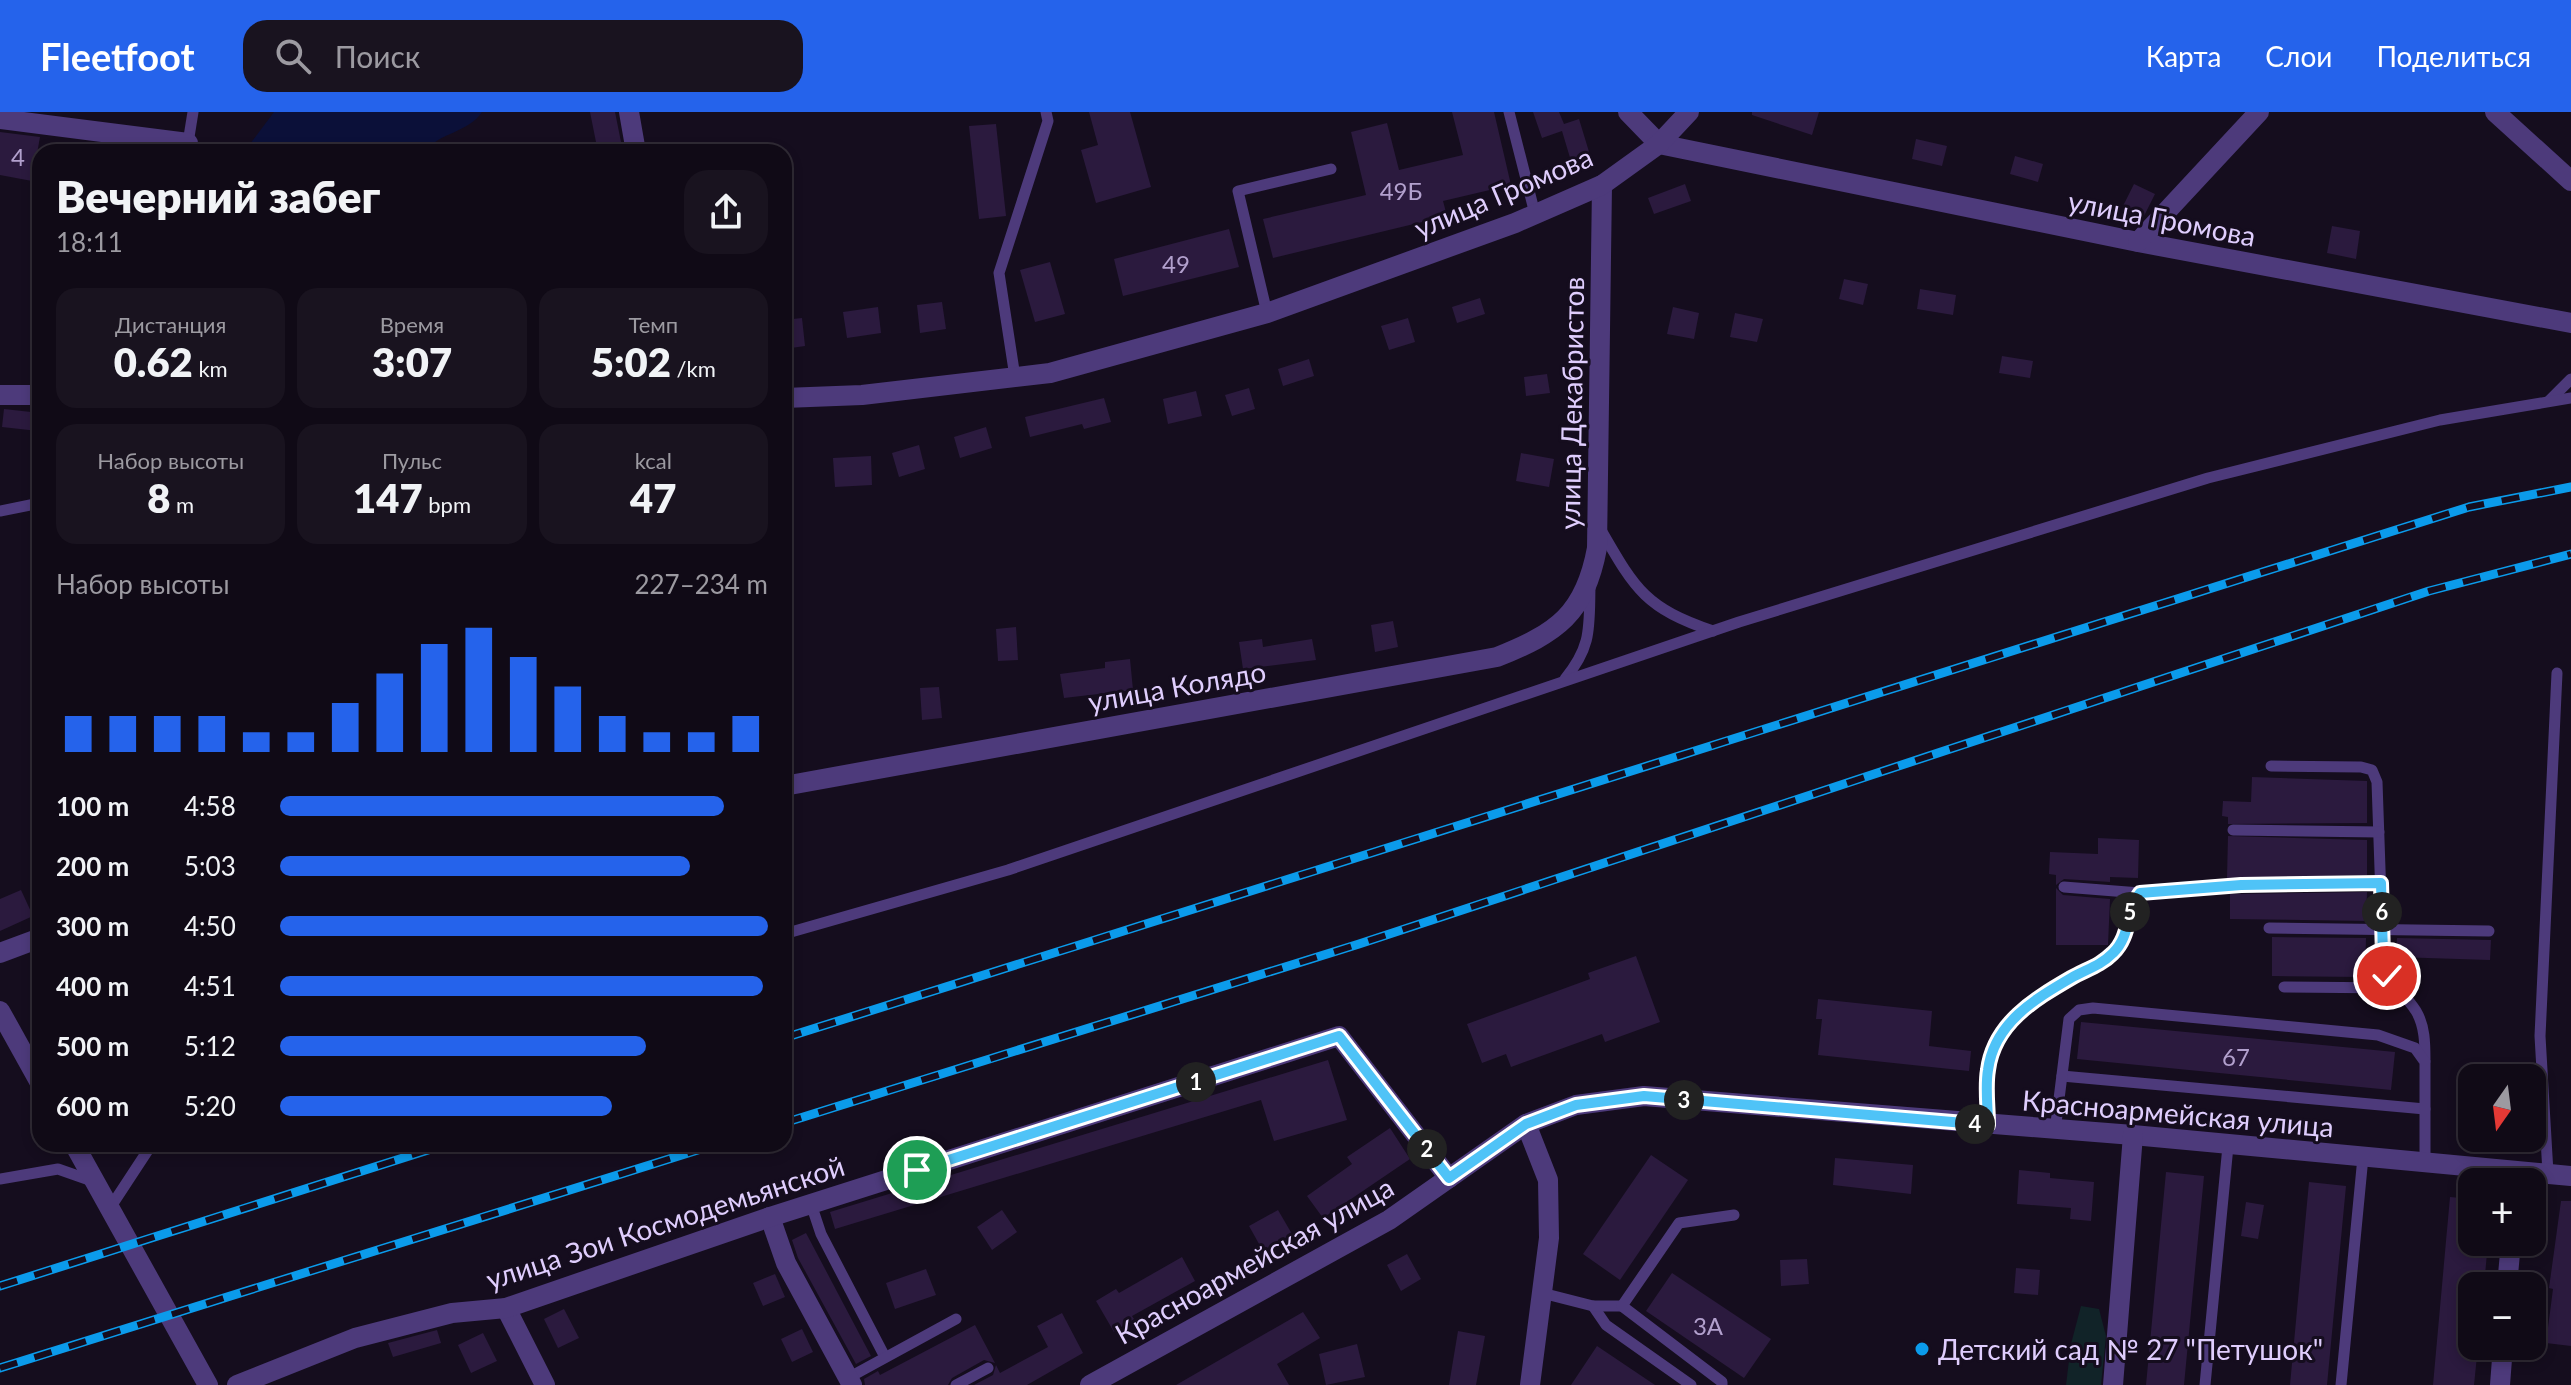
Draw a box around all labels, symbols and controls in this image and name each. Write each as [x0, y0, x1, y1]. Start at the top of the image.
search box [243, 20, 803, 92]
text: Fleetfoot [40, 33, 195, 79]
icon: search [271, 34, 315, 78]
text: Поиск [335, 38, 420, 74]
text: Карта [2146, 39, 2221, 73]
text: Слои [2265, 39, 2332, 73]
text: Поделиться [2376, 39, 2531, 73]
street label: улица Громова [1409, 139, 1597, 245]
house number: 4 [11, 142, 25, 171]
text: Вечерний забег [56, 170, 380, 222]
button: share [684, 170, 768, 254]
house number: 49Б [1380, 176, 1422, 205]
street label: улица Громова [2065, 183, 2259, 253]
text: 18:11 [56, 226, 123, 258]
house number: 49 [1162, 249, 1190, 278]
street label: улица Декабристов [1552, 276, 1590, 530]
text: Дистанция [115, 311, 226, 338]
text: Время [380, 311, 444, 338]
text: Темп [628, 311, 678, 338]
text: 0.62 [114, 338, 193, 386]
text: 3:07 [372, 338, 452, 386]
text: 5:02 [591, 338, 671, 386]
text: km [193, 355, 228, 382]
text: /km [671, 355, 716, 382]
text: Набор высоты [97, 447, 244, 474]
text: Пульс [382, 447, 442, 474]
text: kcal [635, 447, 672, 474]
text: 8 [147, 474, 170, 522]
text: 147 [353, 474, 423, 522]
text: 47 [630, 474, 677, 522]
text: m [170, 491, 194, 518]
text: bpm [423, 491, 471, 518]
text: Набор высоты [56, 568, 230, 600]
text: 227–234 m [634, 568, 768, 600]
street label: улица Колядо [1085, 654, 1269, 718]
text: 100 m [56, 790, 129, 822]
text: 4:58 [184, 790, 236, 822]
text: 200 m [56, 850, 129, 882]
text: 5:03 [184, 850, 236, 882]
pin: 5 [2110, 892, 2150, 932]
pin: 6 [2362, 892, 2402, 932]
text: 5 [2124, 898, 2136, 925]
text: 6 [2376, 898, 2388, 925]
text: 300 m [56, 910, 129, 942]
text: 4:50 [184, 910, 236, 942]
pin [2353, 942, 2421, 1010]
icon: check [2365, 954, 2409, 998]
text: 400 m [56, 970, 129, 1002]
text: 4:51 [184, 970, 236, 1002]
text: 500 m [56, 1030, 129, 1062]
text: 5:12 [184, 1030, 236, 1062]
house number: 67 [2222, 1042, 2250, 1071]
pin: 1 [1176, 1062, 1216, 1102]
north arrow [2458, 1064, 2546, 1152]
map controls [2458, 1064, 2546, 1360]
text: 1 [1190, 1068, 1202, 1095]
pin: 3 [1664, 1080, 1704, 1120]
street label: Красноармейская улица [2021, 1082, 2335, 1144]
text: 3 [1678, 1086, 1690, 1113]
text: 600 m [56, 1090, 129, 1122]
text: 5:20 [184, 1090, 236, 1122]
pin: 4 [1955, 1104, 1995, 1144]
text: 4 [1969, 1110, 1981, 1137]
pin: 2 [1407, 1129, 1447, 1169]
text: 2 [1421, 1135, 1433, 1162]
pin [883, 1136, 951, 1204]
street label: улица Зои Космодемьянской [482, 1148, 848, 1296]
icon: arrive [895, 1148, 939, 1192]
button: + [2458, 1168, 2546, 1256]
street label: Красноармейская улица [1109, 1169, 1399, 1351]
button: − [2458, 1272, 2546, 1360]
house number: 3А [1693, 1311, 1724, 1340]
place label: Детский сад № 27 "Петушок" [1938, 1332, 2323, 1366]
marker: Детский сад № 27 "Петушок" [1913, 1340, 1931, 1358]

